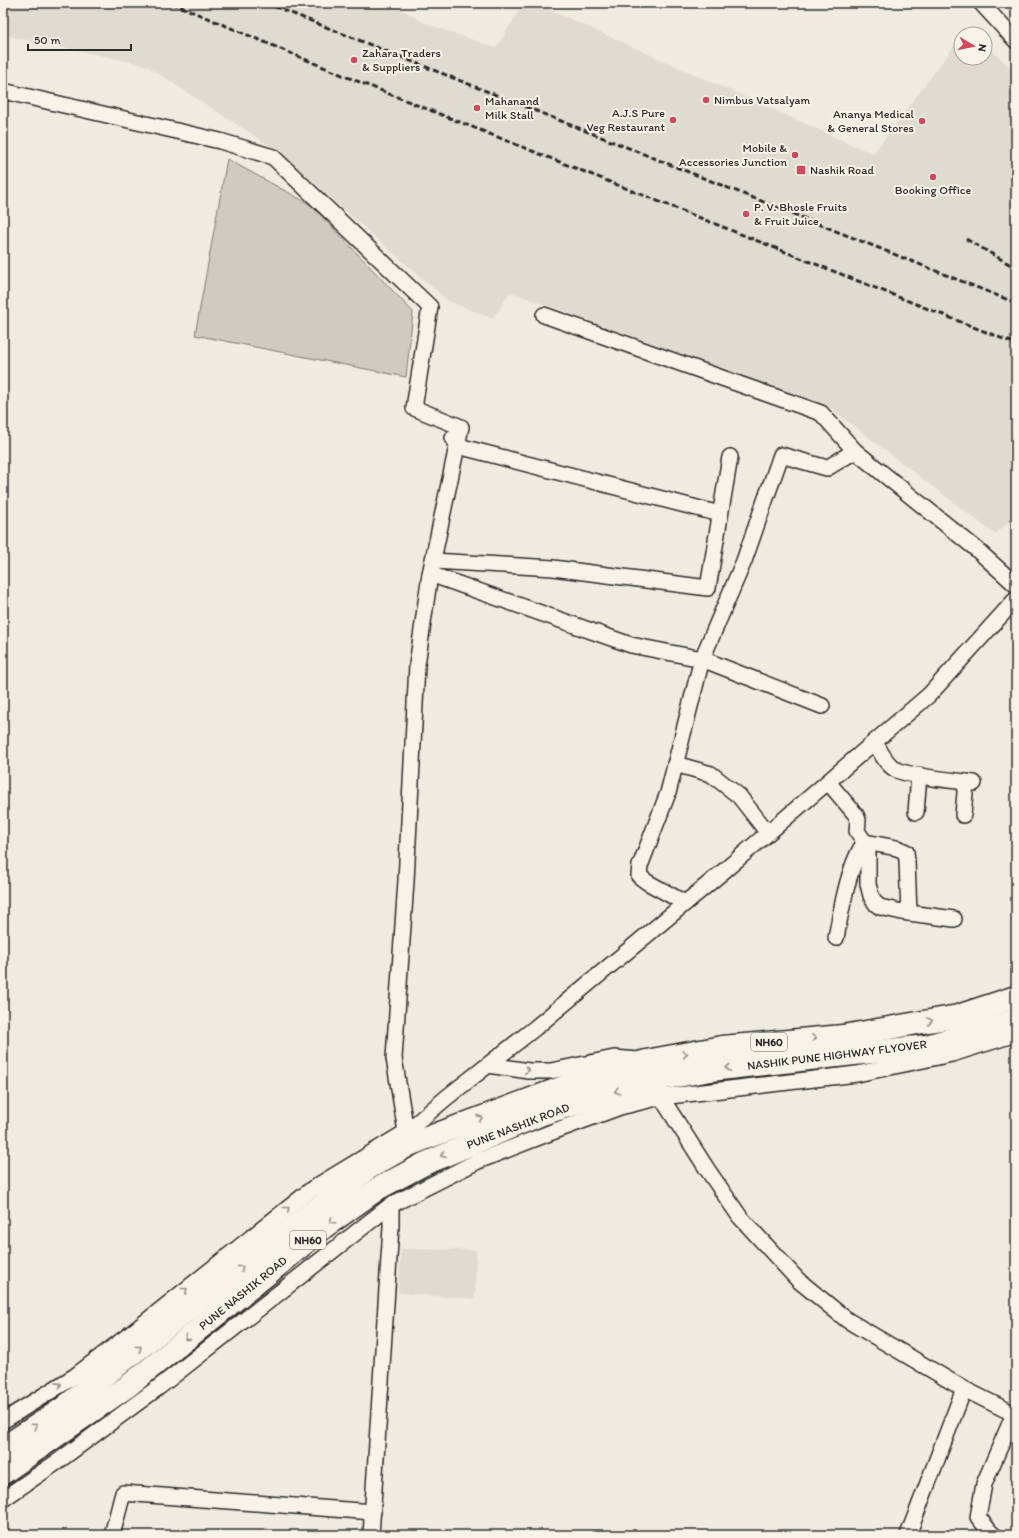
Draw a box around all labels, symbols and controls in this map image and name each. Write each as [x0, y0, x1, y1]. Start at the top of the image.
scale bar [28, 26, 131, 52]
north arrow [953, 26, 993, 66]
text: 50 m [34, 33, 60, 47]
text: N [975, 43, 989, 52]
place label: Zahara Traders & Suppliers [362, 46, 441, 74]
marker: Zahara Traders & Suppliers [349, 55, 359, 65]
place label: Nimbus Vatsalyam [714, 93, 810, 107]
place label: Mahanand Milk Stall [485, 94, 539, 122]
marker: Nimbus Vatsalyam [701, 95, 711, 105]
marker: Mahanand Milk Stall [472, 103, 482, 113]
place label: A.J.S Pure Veg Restaurant [586, 106, 665, 134]
place label: Ananya Medical & General Stores [827, 107, 915, 135]
marker: A.J.S Pure Veg Restaurant [668, 115, 678, 125]
marker: Ananya Medical & General Stores [917, 116, 927, 126]
place label: Mobile & Accessories Junction [679, 141, 787, 169]
marker: Mobile & Accessories Junction [790, 150, 800, 160]
place label: Nashik Road [810, 163, 874, 177]
marker: Nashik Road [795, 164, 807, 176]
marker: Booking Office [928, 172, 938, 182]
place label: Booking Office [895, 183, 971, 197]
place label: P. V. Bhosle Fruits & Fruit Juice [754, 200, 847, 228]
marker: P. V. Bhosle Fruits & Fruit Juice [741, 209, 751, 219]
one-way arrow [927, 1017, 933, 1026]
road number: NH60 [751, 1033, 787, 1051]
one-way arrow [811, 1034, 817, 1043]
street label: NASHIK PUNE HIGHWAY FLYOVER [746, 1037, 928, 1073]
one-way arrow [681, 1050, 688, 1059]
one-way arrow [725, 1063, 731, 1072]
one-way arrow [524, 1065, 530, 1074]
one-way arrow [614, 1086, 621, 1094]
street label: PUNE NASHIK ROAD [465, 1100, 572, 1152]
one-way arrow [476, 1114, 483, 1123]
one-way arrow [440, 1151, 447, 1159]
one-way arrow [283, 1207, 290, 1214]
one-way arrow [329, 1216, 336, 1223]
road number: NH60 [290, 1231, 326, 1249]
street label: PUNE NASHIK ROAD [196, 1253, 290, 1333]
one-way arrow [237, 1265, 244, 1272]
one-way arrow [181, 1288, 188, 1295]
one-way arrow [185, 1334, 192, 1341]
one-way arrow [135, 1346, 142, 1353]
one-way arrow [55, 1383, 62, 1390]
one-way arrow [31, 1424, 38, 1431]

